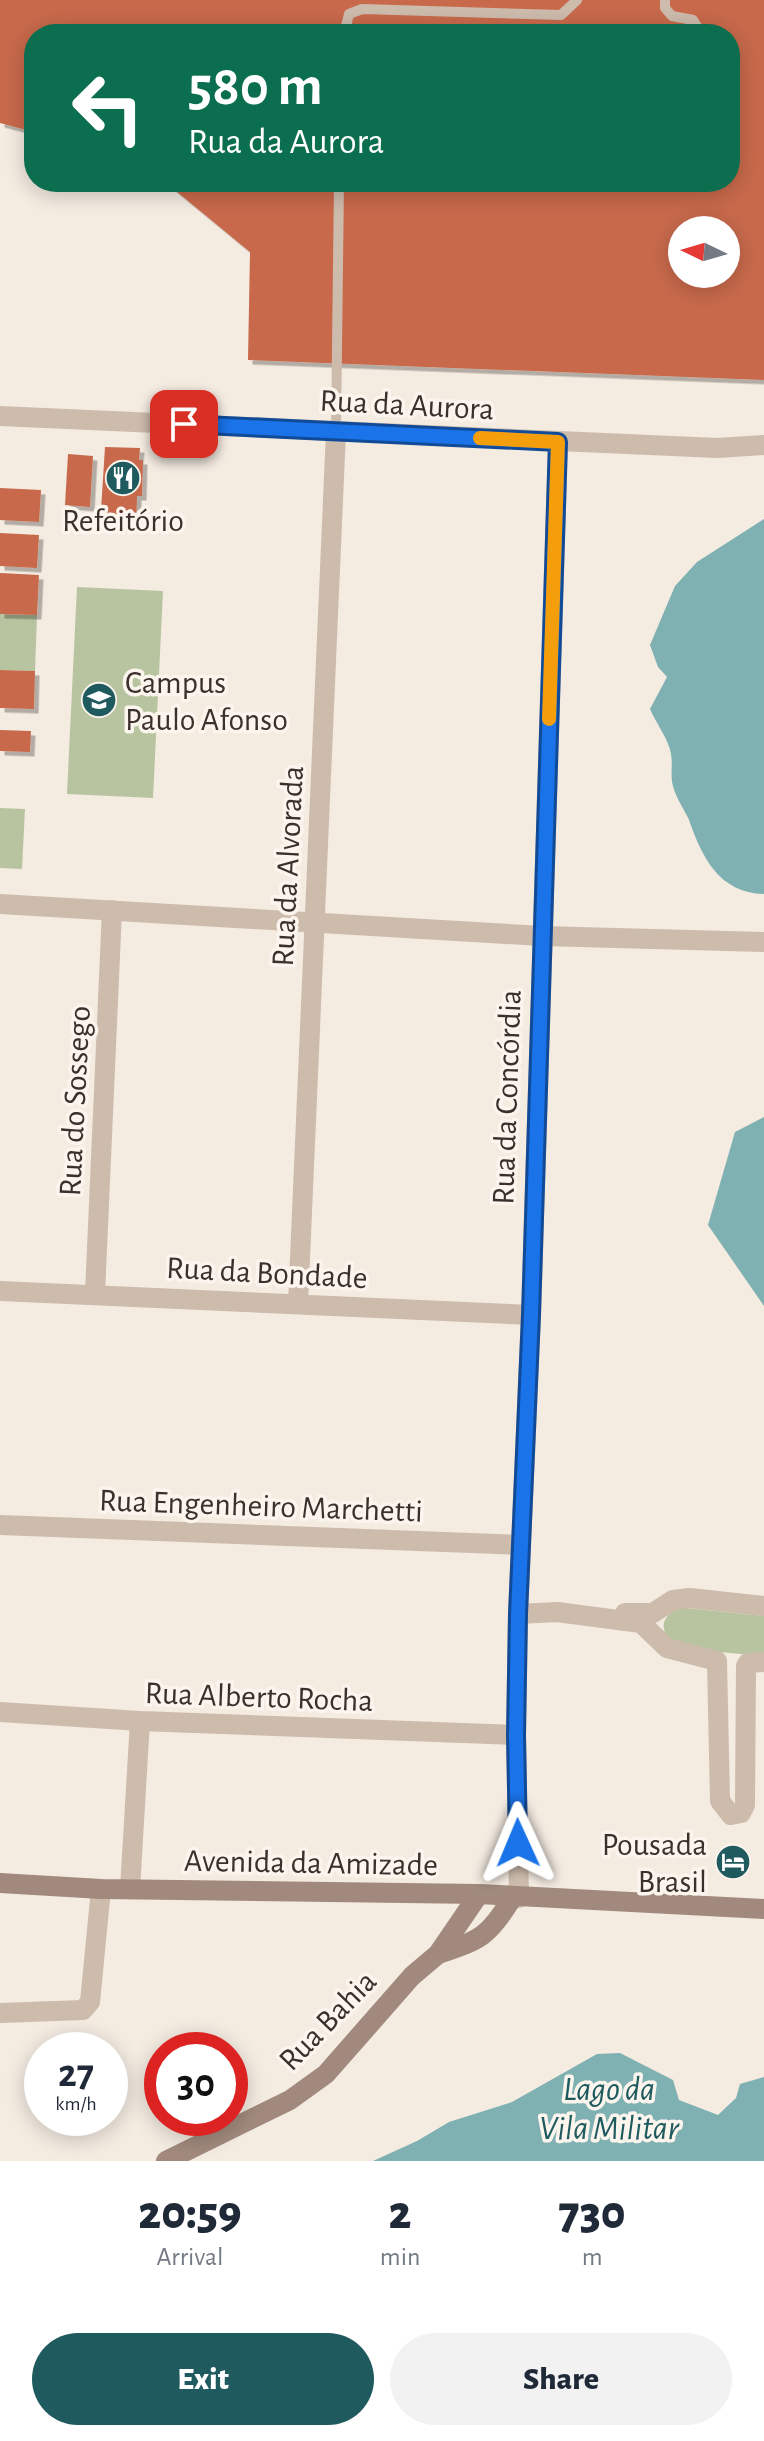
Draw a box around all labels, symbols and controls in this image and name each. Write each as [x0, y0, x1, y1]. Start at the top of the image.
icon: left [56, 56, 160, 160]
text: 580 m [188, 59, 323, 115]
text: Rua da Aurora [188, 124, 384, 160]
north arrow [668, 216, 740, 288]
map controls [668, 216, 740, 288]
street label: Rua da Aurora [319, 384, 495, 426]
pin [150, 390, 218, 458]
icon: arrive [162, 402, 206, 446]
restaurant icon: Refeitório [104, 459, 142, 497]
place label: Refeitório [62, 505, 184, 537]
place label: Campus Paulo Afonso [125, 667, 288, 736]
school or university icon: Campus Paulo Afonso [80, 681, 118, 719]
street label: Rua da Alvorada [267, 765, 309, 967]
street label: Rua da Concórdia [487, 989, 527, 1205]
street label: Rua do Sossego [54, 1005, 96, 1197]
street label: Rua da Bondade [165, 1252, 368, 1294]
street label: Rua Engenheiro Marchetti [99, 1484, 423, 1528]
street label: Rua Alberto Rocha [144, 1677, 374, 1717]
position arrow [476, 1801, 560, 1885]
place label: Pousada Brasil [602, 1829, 707, 1898]
hotel icon: Pousada Brasil [714, 1843, 752, 1881]
street label: Avenida da Amizade [184, 1845, 438, 1881]
street label: Rua Bahia [273, 1965, 383, 2077]
speed limit sign: 30 [144, 2032, 248, 2136]
text: 27 [58, 2054, 94, 2094]
water label: Lago da Vila Militar [539, 2073, 680, 2146]
text: km/h [55, 2094, 97, 2114]
text: 20:59 [138, 2190, 242, 2238]
text: 2 [389, 2190, 412, 2238]
text: 730 [559, 2190, 626, 2238]
text: Arrival [156, 2244, 223, 2270]
text: min [380, 2244, 420, 2270]
text: m [582, 2244, 603, 2270]
button: Exit [32, 2333, 374, 2425]
button: Share [390, 2333, 732, 2425]

